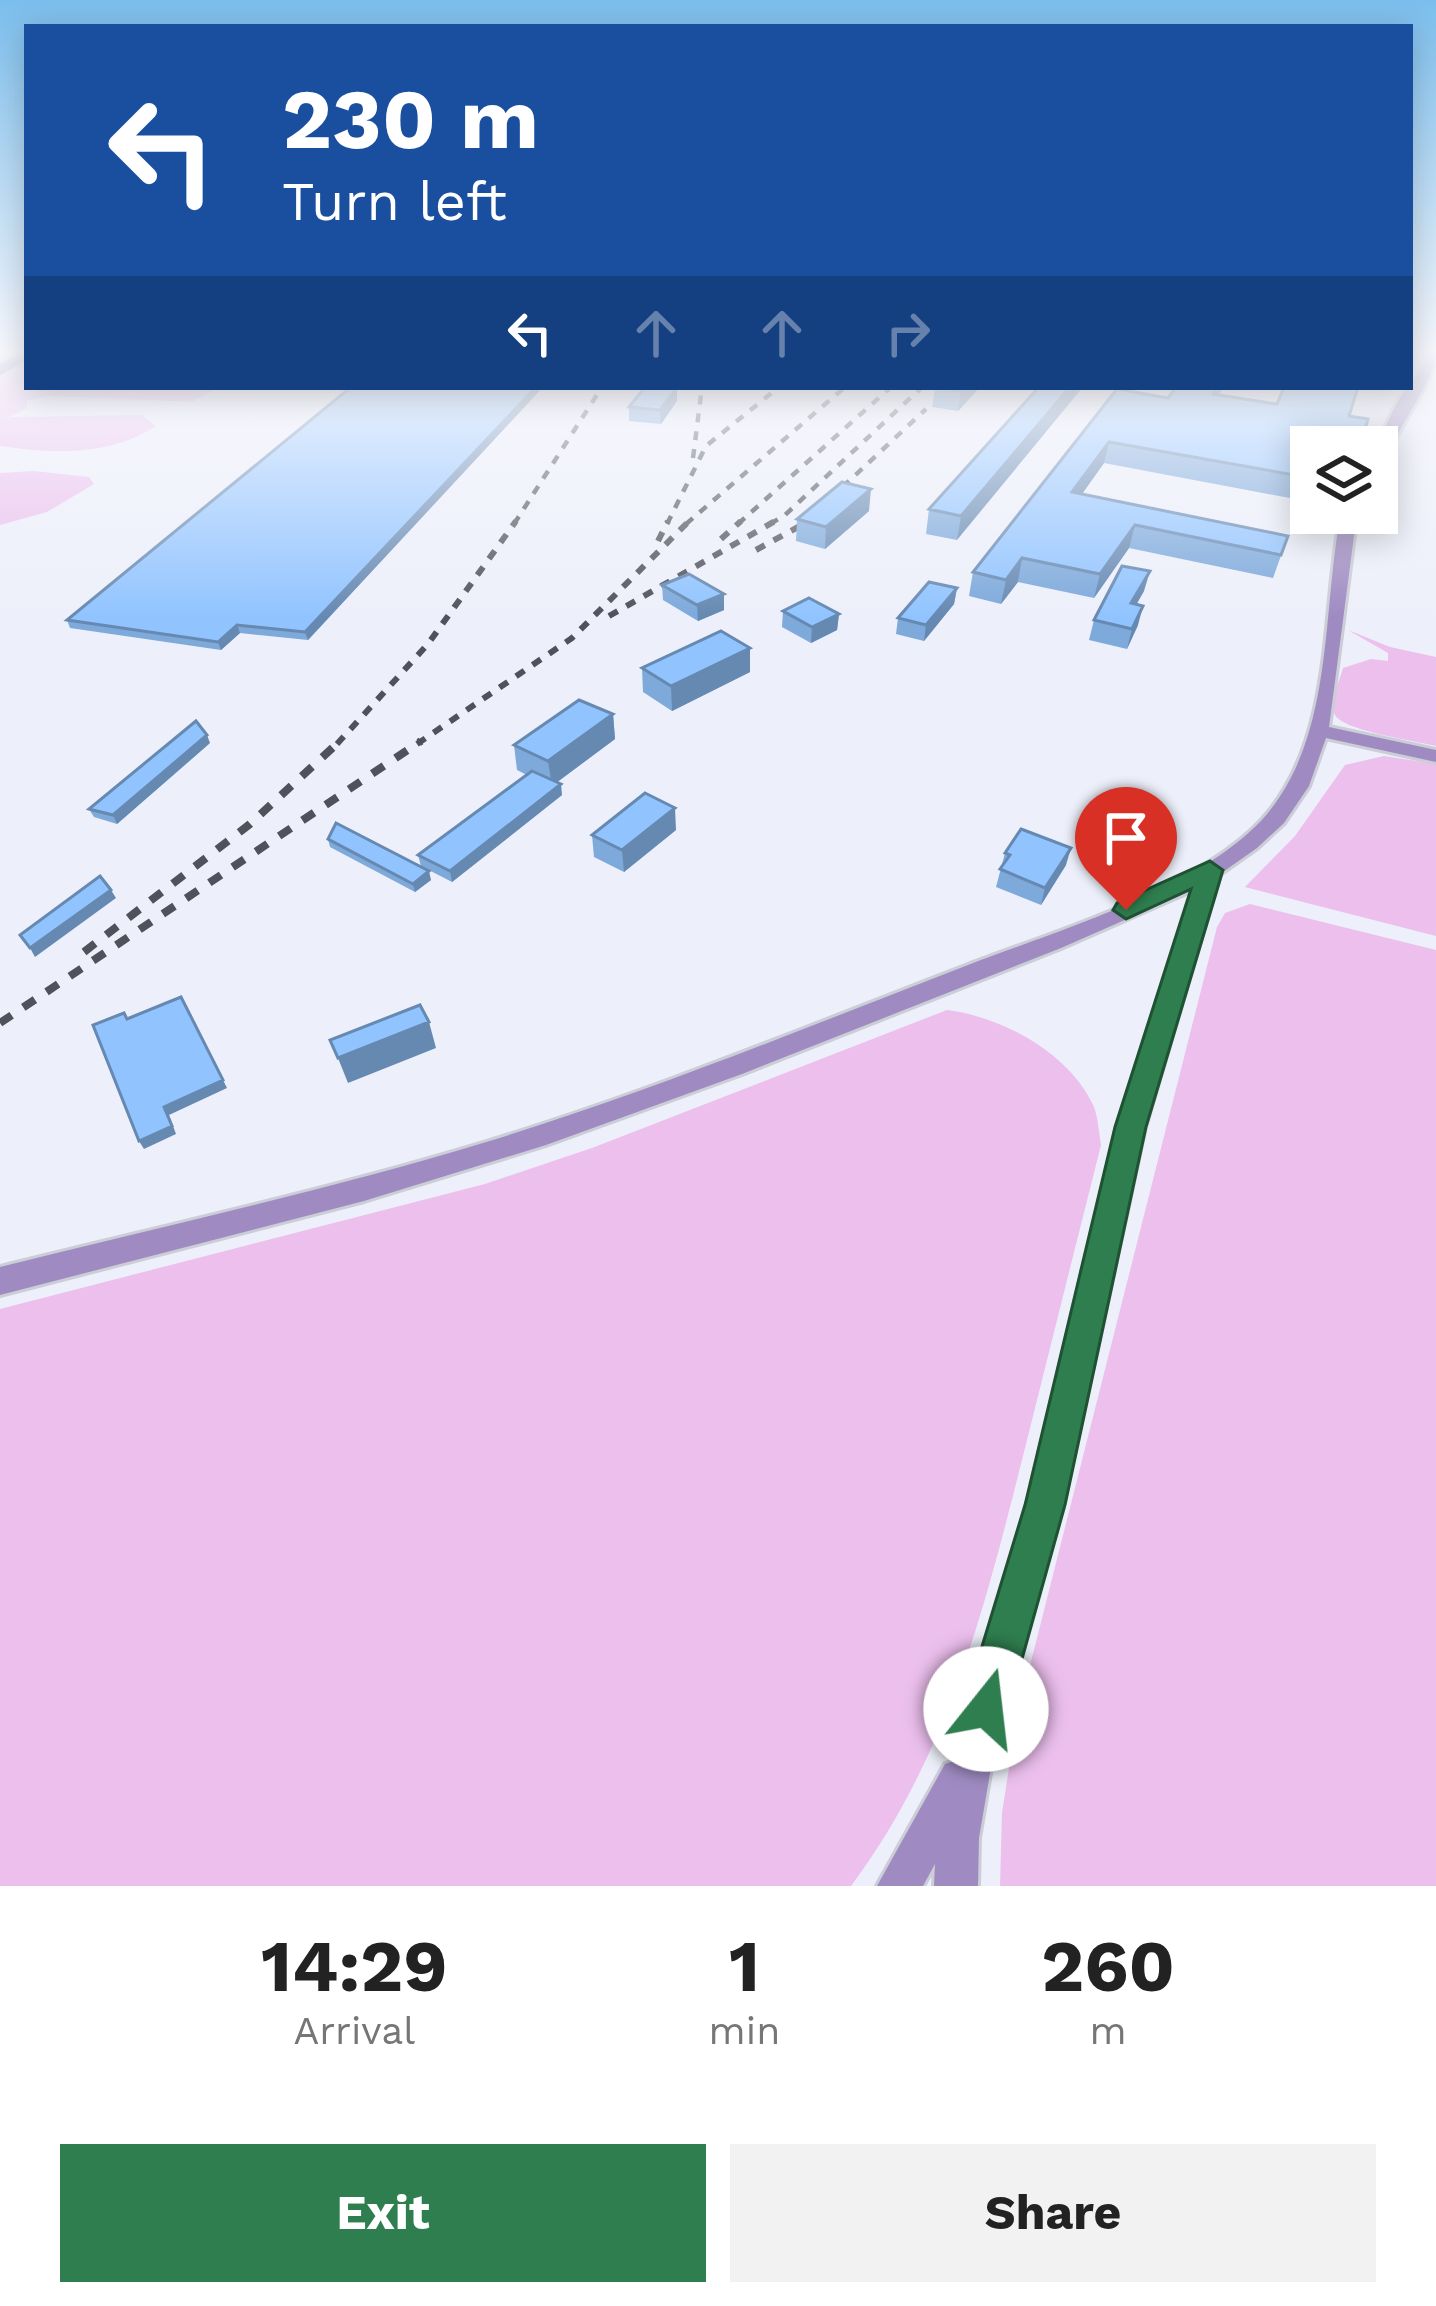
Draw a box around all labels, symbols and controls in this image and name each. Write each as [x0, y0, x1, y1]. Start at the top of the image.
text: 230 m [282, 70, 539, 168]
icon: left [84, 72, 240, 228]
text: Turn left [282, 170, 507, 233]
icon: left [497, 300, 563, 366]
icon: ahead [623, 300, 689, 366]
icon: ahead [749, 300, 815, 366]
icon: right [875, 300, 941, 366]
map controls [1290, 426, 1398, 534]
button: layers [1290, 426, 1398, 534]
pin [1075, 787, 1177, 910]
icon: arrive [1093, 805, 1159, 871]
position arrow [923, 1646, 1049, 1772]
text: 14:29 [261, 1924, 448, 2008]
text: 1 [729, 1924, 760, 2008]
text: 260 [1041, 1924, 1175, 2008]
text: Arrival [293, 2008, 415, 2053]
text: min [709, 2008, 780, 2053]
text: m [1090, 2008, 1127, 2053]
button: Exit [60, 2144, 706, 2282]
button: Share [730, 2144, 1376, 2282]

